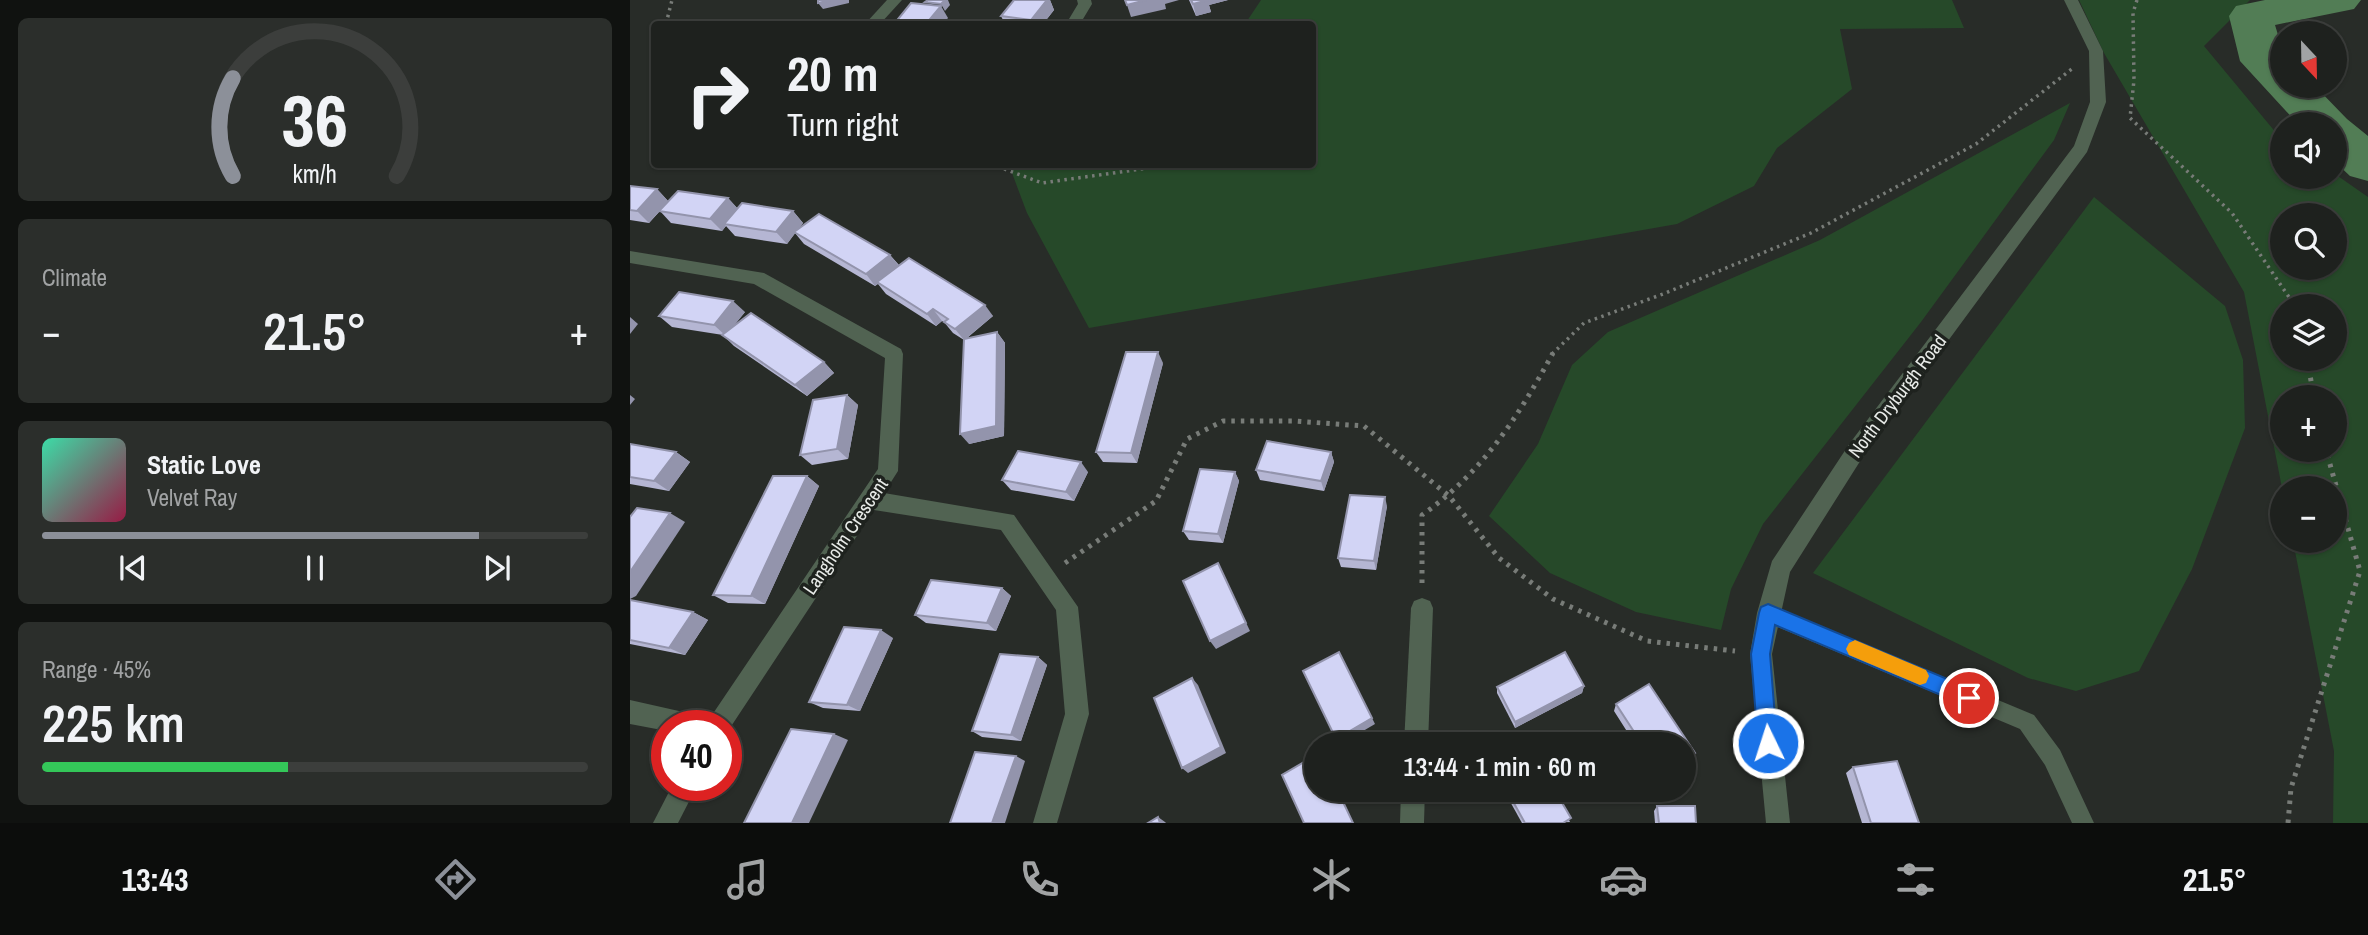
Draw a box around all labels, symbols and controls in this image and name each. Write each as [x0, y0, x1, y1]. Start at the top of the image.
north arrow [2270, 21, 2347, 98]
map controls [2270, 21, 2347, 553]
text: 20 m [787, 40, 879, 106]
icon: right [672, 49, 763, 140]
text: 36 [282, 71, 348, 169]
text: Turn right [787, 103, 899, 146]
button: sound [2270, 112, 2347, 189]
text: km/h [293, 156, 337, 190]
button: search [2270, 203, 2347, 280]
text: Climate [42, 262, 107, 293]
button: layers [2270, 294, 2347, 371]
text: 21.5° [263, 296, 367, 366]
text: − [42, 306, 60, 357]
text: + [570, 306, 588, 357]
street label: North Dryburgh Road [1842, 329, 1952, 463]
button: + [2270, 385, 2347, 462]
text: Static Love [147, 447, 261, 482]
street label: Langholm Crescent [796, 472, 894, 599]
button: − [2270, 476, 2347, 553]
text: Velvet Ray [147, 482, 237, 513]
icon: previous [114, 549, 152, 587]
icon: pause [296, 549, 334, 587]
icon: next [478, 549, 516, 587]
text: Range · 45% [42, 654, 151, 685]
pin [1939, 668, 1999, 728]
icon: arrive [1950, 679, 1988, 717]
text: 225 km [42, 688, 185, 758]
position arrow [1731, 706, 1805, 780]
speed limit sign: 40 [651, 710, 742, 801]
text: 13:44 · 1 min · 60 m [1404, 749, 1596, 784]
icon: directions [431, 855, 480, 904]
icon: music [723, 855, 772, 904]
icon: phone [1015, 855, 1064, 904]
icon: climate [1307, 855, 1356, 904]
icon: car [1599, 855, 1648, 904]
icon: filters [1891, 855, 1940, 904]
text: 13:43 [121, 858, 189, 901]
text: 21.5° [2183, 858, 2247, 901]

